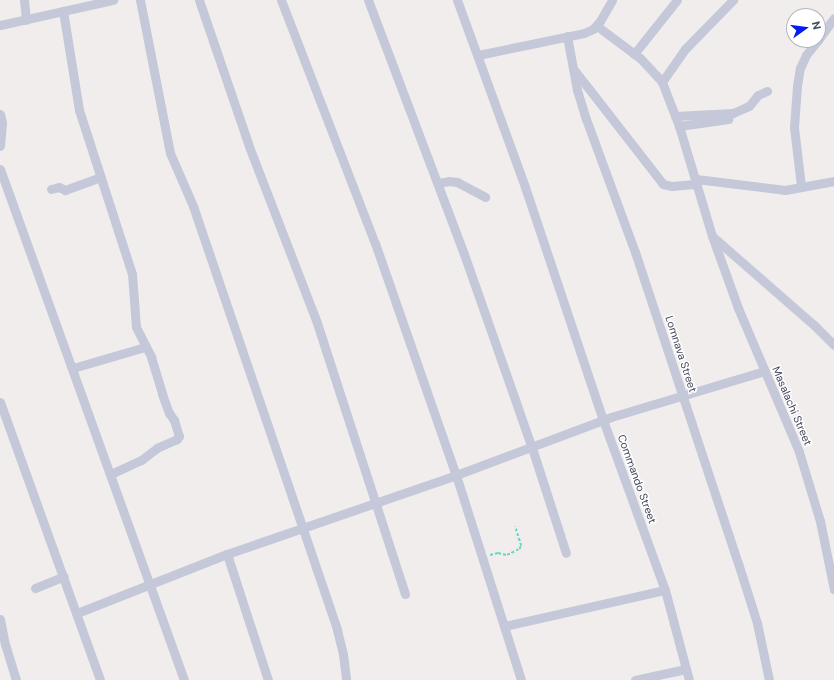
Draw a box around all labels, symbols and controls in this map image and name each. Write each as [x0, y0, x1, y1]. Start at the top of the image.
north arrow [786, 8, 826, 48]
text: N [809, 20, 824, 31]
street label: Lomnava Street [662, 314, 700, 394]
street label: Masalachi Street [769, 365, 815, 447]
street label: Commando Street [615, 433, 659, 525]

